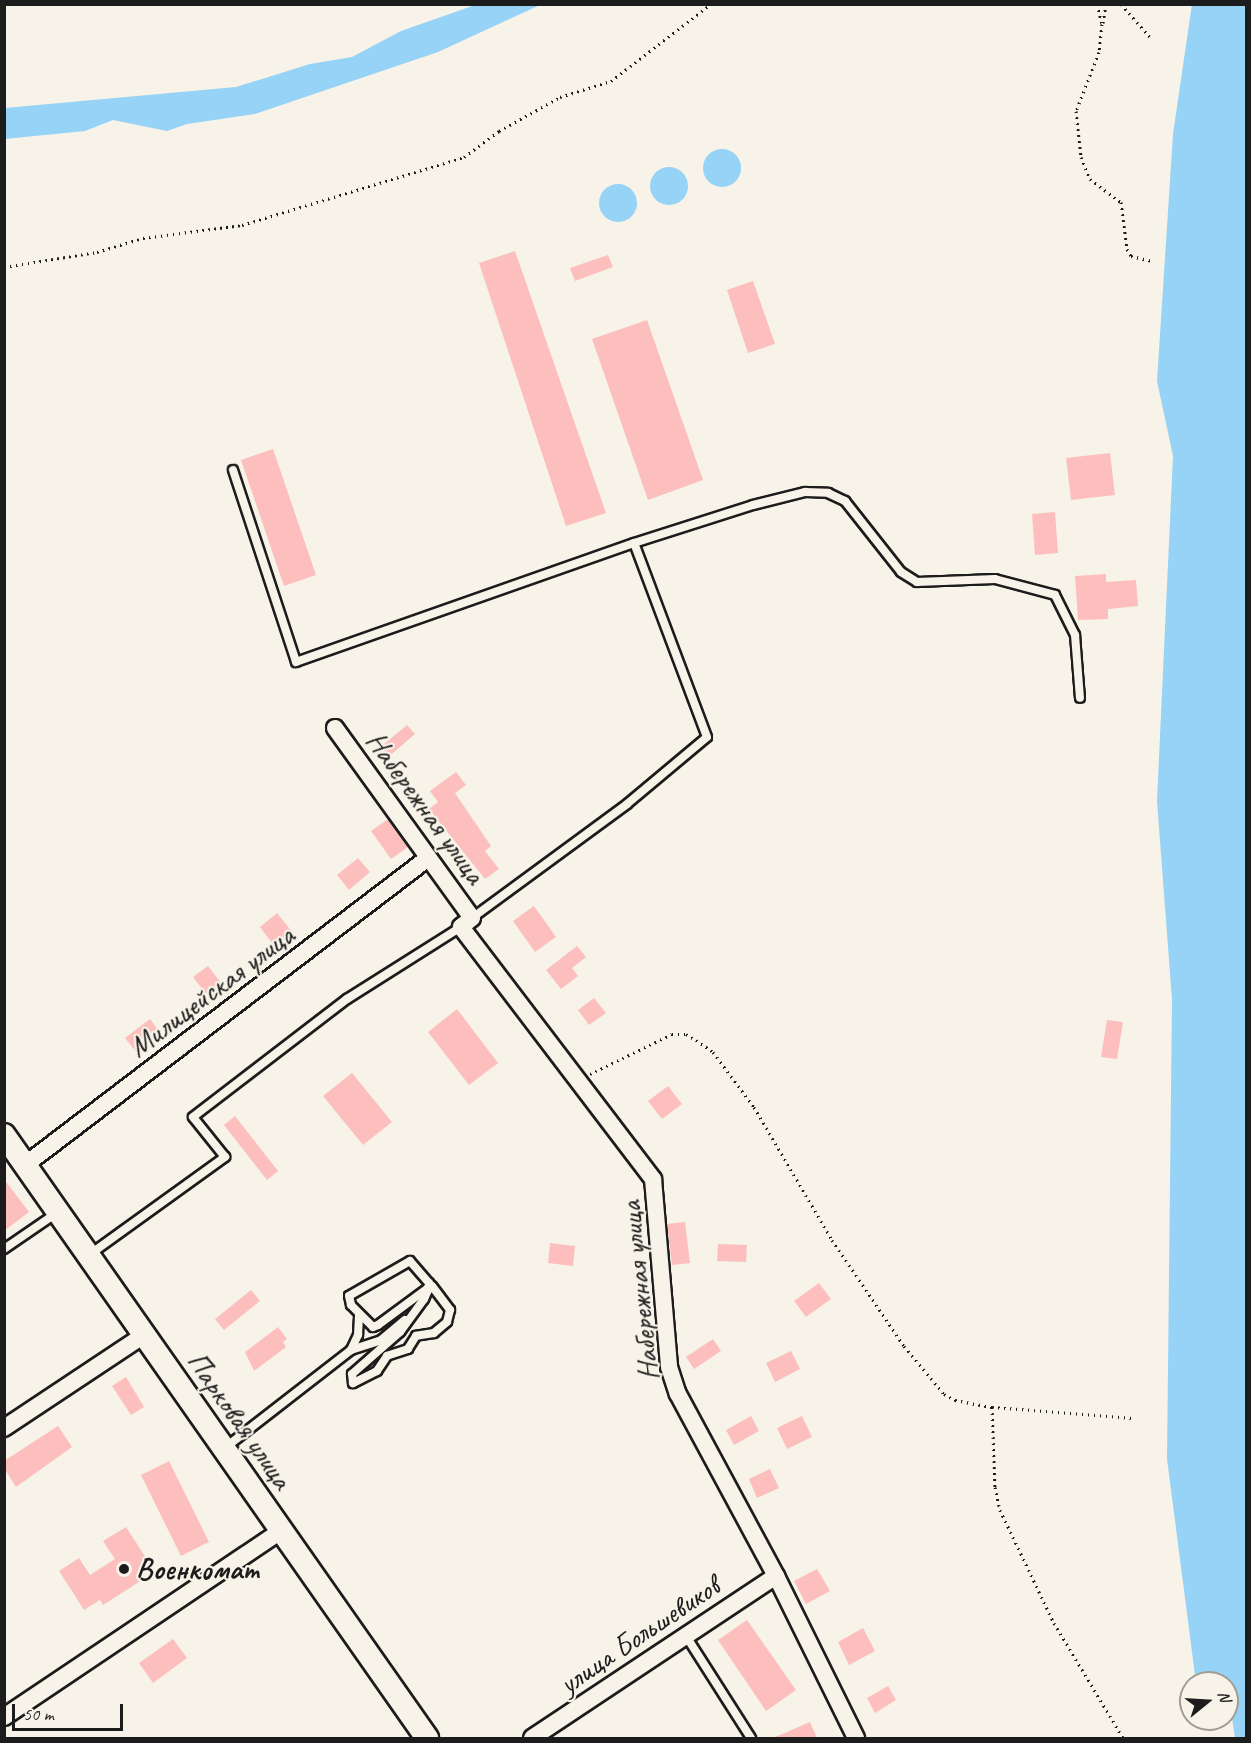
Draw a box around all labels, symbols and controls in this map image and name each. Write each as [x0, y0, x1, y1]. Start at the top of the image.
street label: Набережная улица [358, 722, 494, 892]
street label: Милицейская улица [120, 916, 302, 1066]
street label: Набережная улица [612, 1198, 666, 1384]
street label: Парковая улица [179, 1344, 301, 1496]
place label: Военкомат [136, 1551, 258, 1587]
marker: Военкомат [117, 1562, 131, 1576]
street label: улица Большевиков [552, 1568, 726, 1702]
north arrow [1179, 1671, 1239, 1731]
text: N [1213, 1688, 1235, 1704]
scale bar [15, 1692, 126, 1730]
text: 50 m [23, 1703, 54, 1725]

